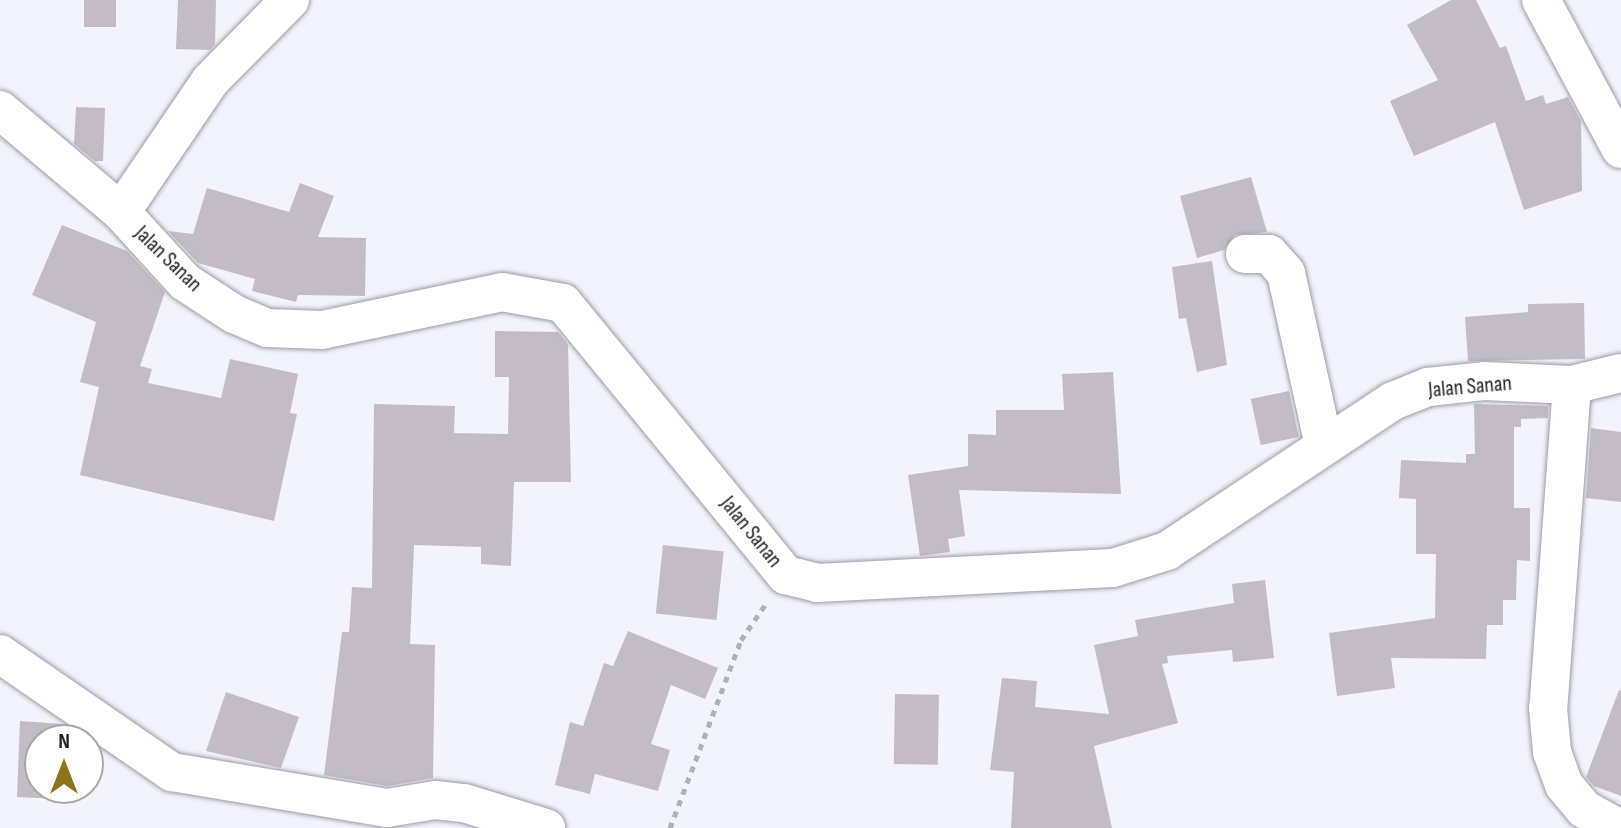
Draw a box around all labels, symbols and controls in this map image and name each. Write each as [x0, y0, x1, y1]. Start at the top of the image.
street label: Jalan Sanan [129, 220, 207, 298]
street label: Jalan Sanan [1427, 370, 1513, 404]
street label: Jalan Sanan [714, 491, 788, 573]
north arrow [24, 724, 104, 804]
text: N [58, 728, 70, 755]

